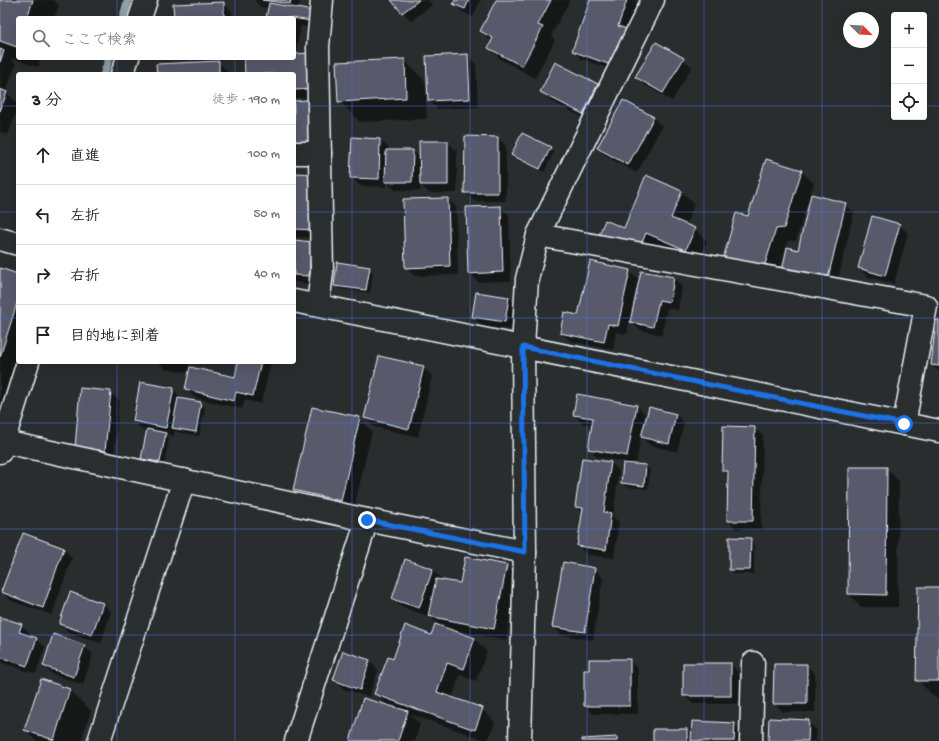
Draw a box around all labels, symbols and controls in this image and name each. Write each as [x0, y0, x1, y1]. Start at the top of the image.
north arrow [843, 12, 879, 48]
map controls [891, 12, 927, 120]
button: + [891, 12, 927, 48]
search box [16, 16, 296, 60]
icon: search [30, 27, 52, 49]
text: ここで検索 [62, 32, 137, 50]
button: − [891, 48, 927, 84]
button: locate [891, 84, 927, 120]
text: 3 分 [32, 92, 62, 112]
text: 徒歩 · 190 m [212, 93, 280, 108]
icon: ahead [32, 144, 54, 166]
text: 100 m [248, 147, 280, 162]
text: 直進 [70, 148, 100, 166]
icon: left [32, 204, 54, 226]
text: 50 m [253, 207, 280, 222]
text: 左折 [70, 208, 100, 226]
icon: right [32, 264, 54, 286]
text: 40 m [254, 267, 280, 282]
text: 右折 [70, 268, 100, 286]
icon: arrive [32, 324, 54, 346]
text: 目的地に到着 [70, 328, 160, 346]
route start [895, 415, 913, 433]
route end [358, 511, 376, 529]

